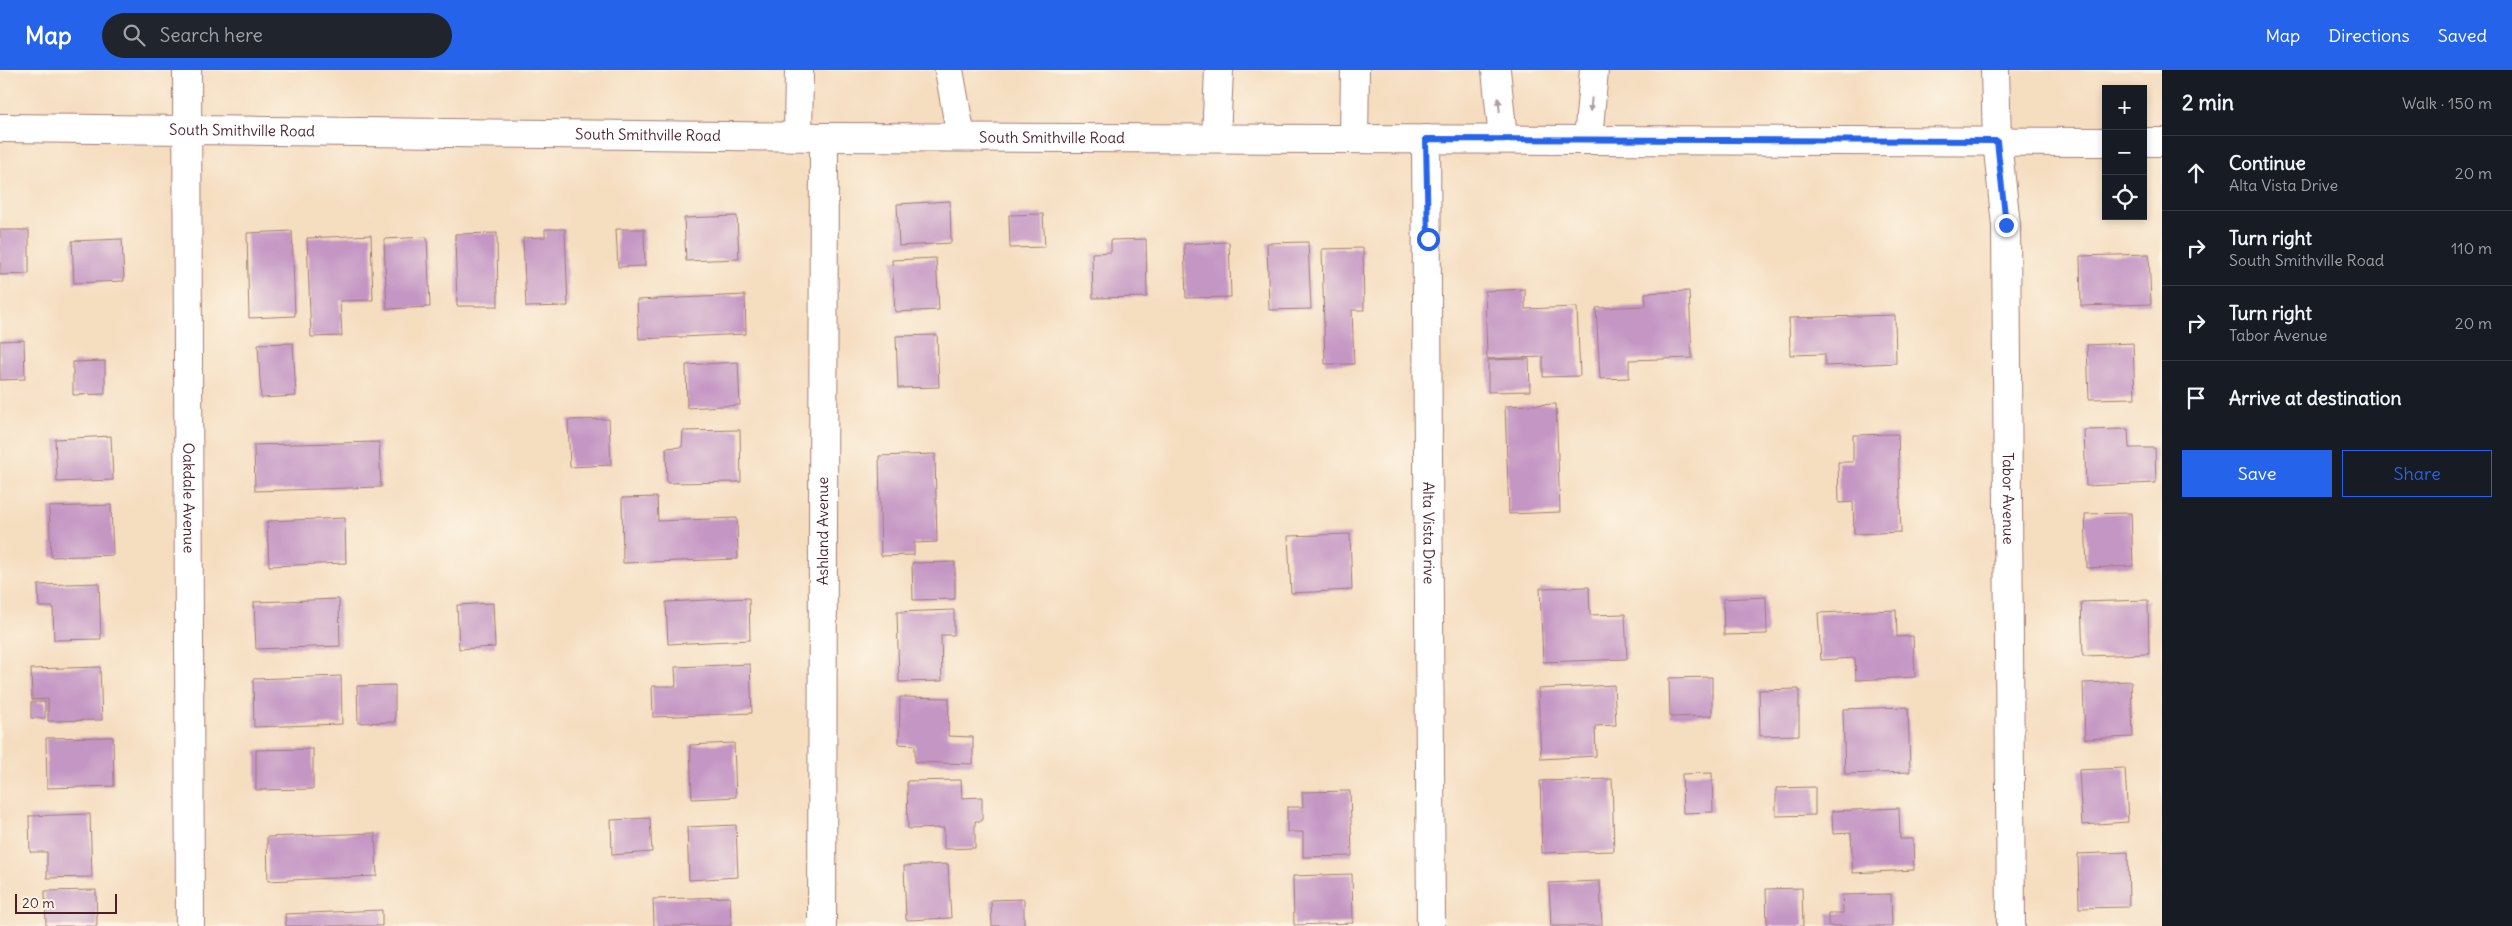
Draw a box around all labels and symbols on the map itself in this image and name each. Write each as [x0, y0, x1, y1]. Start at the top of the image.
one-way arrow [1495, 96, 1503, 112]
one-way arrow [1587, 97, 1595, 113]
street label: South Smithville Road [169, 120, 315, 140]
street label: South Smithville Road [575, 124, 721, 145]
street label: South Smithville Road [979, 128, 1125, 147]
route end [1995, 214, 2018, 237]
route start [1417, 228, 1440, 251]
street label: Oakdale Avenue [179, 443, 199, 553]
street label: Tabor Avenue [1999, 452, 2018, 545]
street label: Ashland Avenue [813, 477, 832, 585]
street label: Alta Vista Drive [1419, 482, 1439, 584]
scale bar [15, 891, 118, 914]

